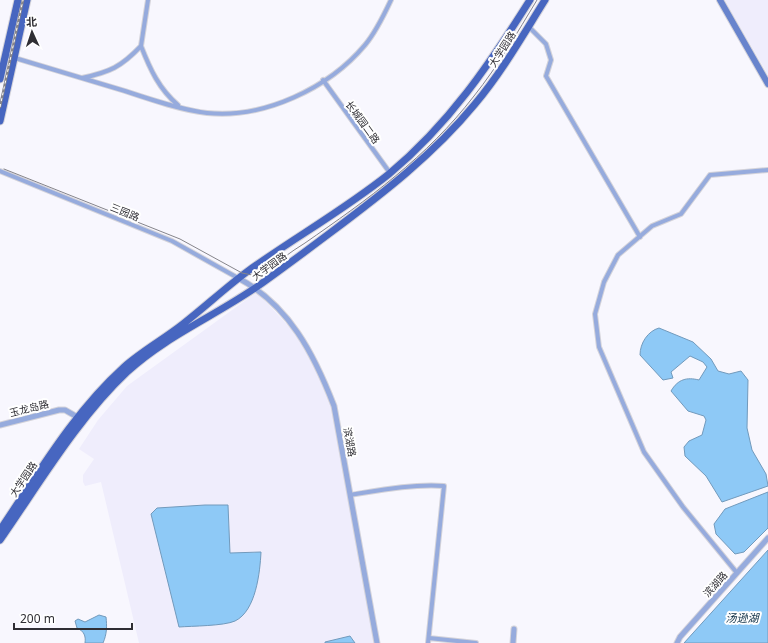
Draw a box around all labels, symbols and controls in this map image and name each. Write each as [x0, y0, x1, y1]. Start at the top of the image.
north arrow [12, 12, 52, 52]
text: 北 [26, 14, 37, 29]
street label: 大学园路 [485, 28, 519, 70]
street label: 长城园二路 [343, 98, 383, 146]
street label: 三园路 [108, 200, 142, 224]
street label: 大学园路 [249, 249, 289, 283]
street label: 玉龙岛路 [8, 396, 50, 420]
street label: 滨湖路 [341, 426, 359, 458]
street label: 大学园路 [6, 459, 40, 499]
street label: 滨湖路 [700, 568, 730, 600]
scale bar [14, 605, 132, 631]
text: 200 m [20, 610, 55, 627]
water label: 汤逊湖 [726, 610, 760, 625]

